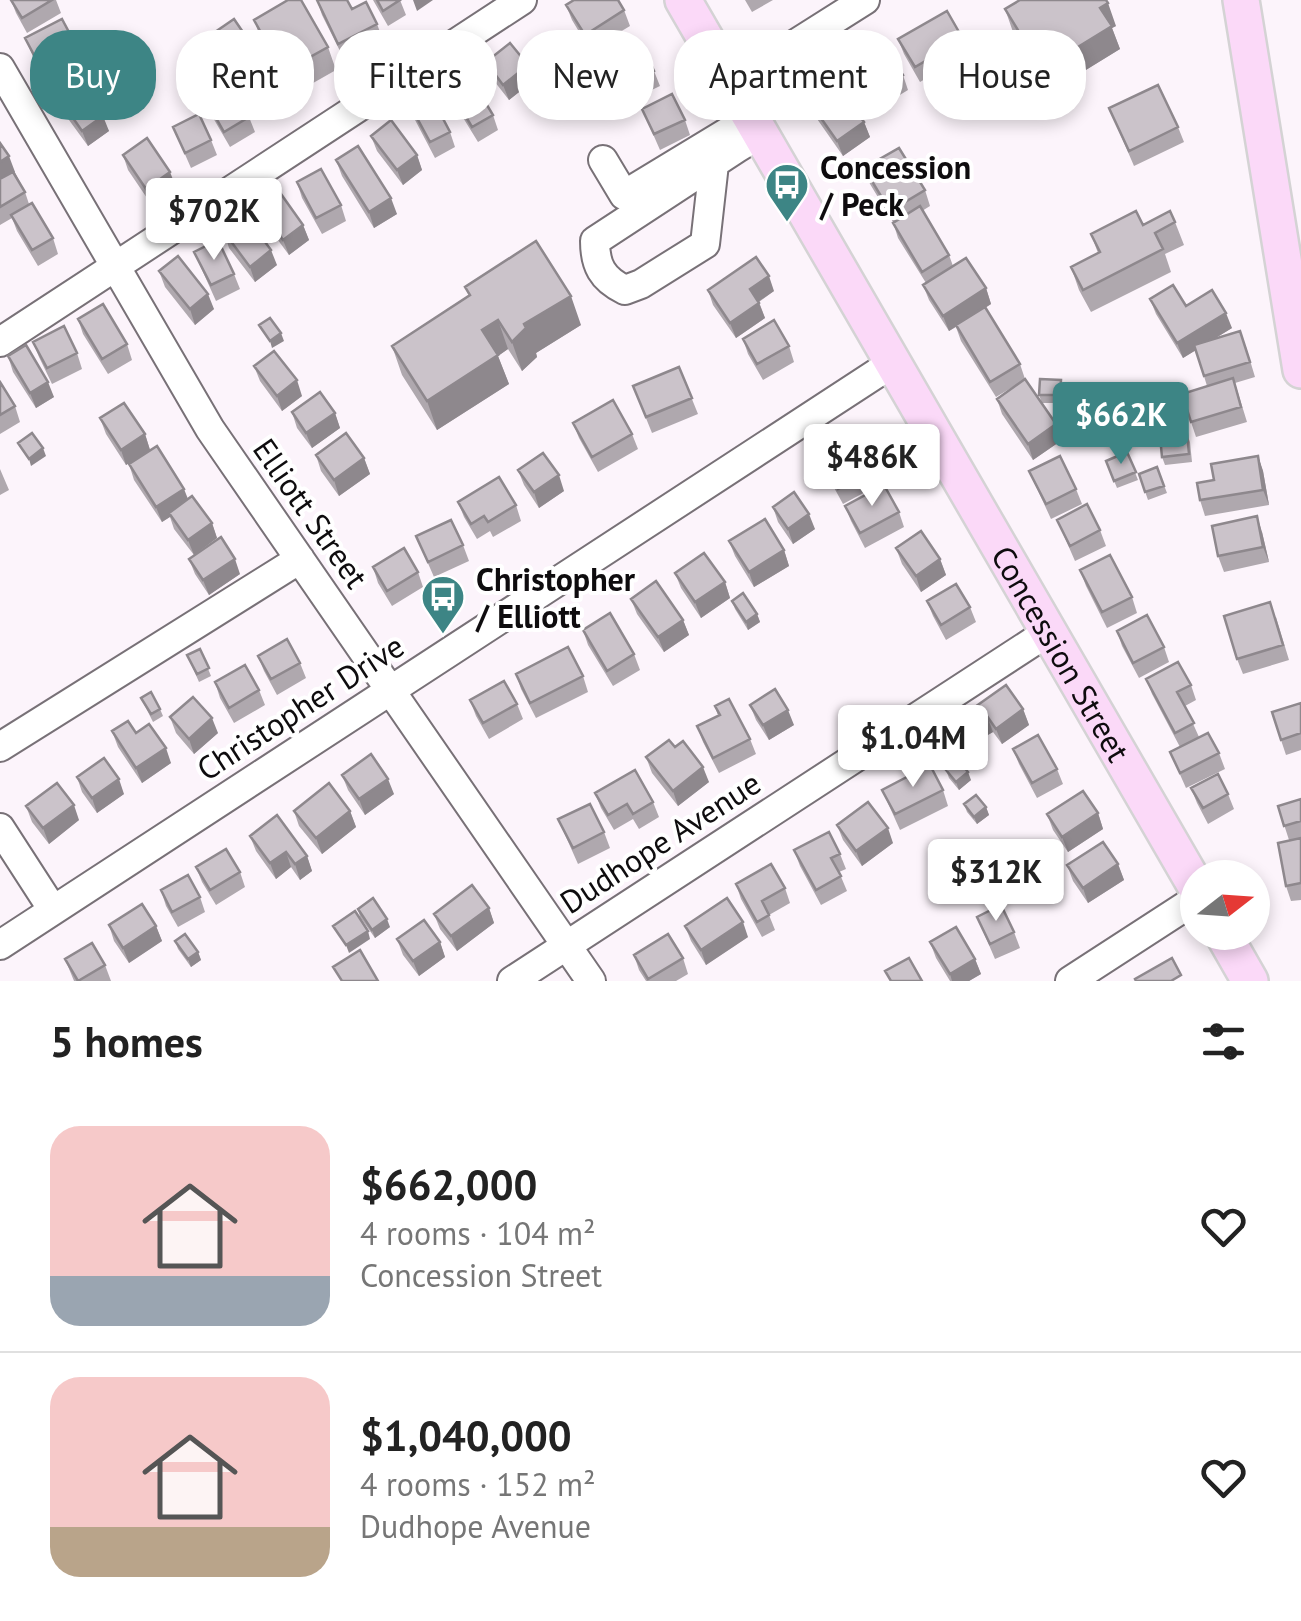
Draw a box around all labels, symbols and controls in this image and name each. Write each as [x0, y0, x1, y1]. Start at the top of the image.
chip: Buy [30, 30, 156, 120]
chip: Rent [176, 30, 314, 120]
chip: Filters [334, 30, 497, 120]
chip: New [517, 30, 654, 120]
chip: Apartment [674, 30, 903, 120]
chip: House [923, 30, 1086, 120]
place label: Concession / Peck [819, 146, 971, 225]
bus stop icon: Concession / Peck [764, 162, 810, 223]
pin: $702K [144, 178, 284, 263]
text: $702K [168, 189, 260, 231]
pin: $662K [1051, 382, 1191, 467]
text: $662K [1075, 393, 1167, 435]
pin: $486K [802, 424, 942, 509]
street label: Elliott Street [244, 430, 378, 596]
text: $486K [826, 435, 918, 477]
street label: Concession Street [982, 538, 1140, 769]
place label: Christopher / Elliott [475, 558, 636, 637]
bus stop icon: Christopher / Elliott [420, 574, 466, 635]
street label: Christopher Drive [189, 624, 411, 790]
pin: $1.04M [832, 705, 994, 790]
text: $1.04M [860, 716, 966, 758]
street label: Dudhope Avenue [552, 761, 768, 923]
pin: $312K [926, 839, 1066, 924]
text: $312K [950, 850, 1042, 892]
north arrow [1180, 860, 1270, 950]
map controls [1180, 860, 1270, 950]
text: 5 homes [50, 1014, 203, 1069]
icon: filters [1196, 1014, 1251, 1069]
text: $662,000 [360, 1157, 537, 1212]
icon: home [130, 1166, 250, 1286]
icon: heart [1196, 1199, 1251, 1254]
text: 4 rooms · 104 m² [360, 1212, 596, 1254]
text: Concession Street [360, 1254, 602, 1296]
text: $1,040,000 [360, 1408, 572, 1463]
icon: home [130, 1417, 250, 1537]
icon: heart [1196, 1450, 1251, 1505]
text: 4 rooms · 152 m² [360, 1463, 596, 1505]
text: Dudhope Avenue [360, 1505, 591, 1547]

